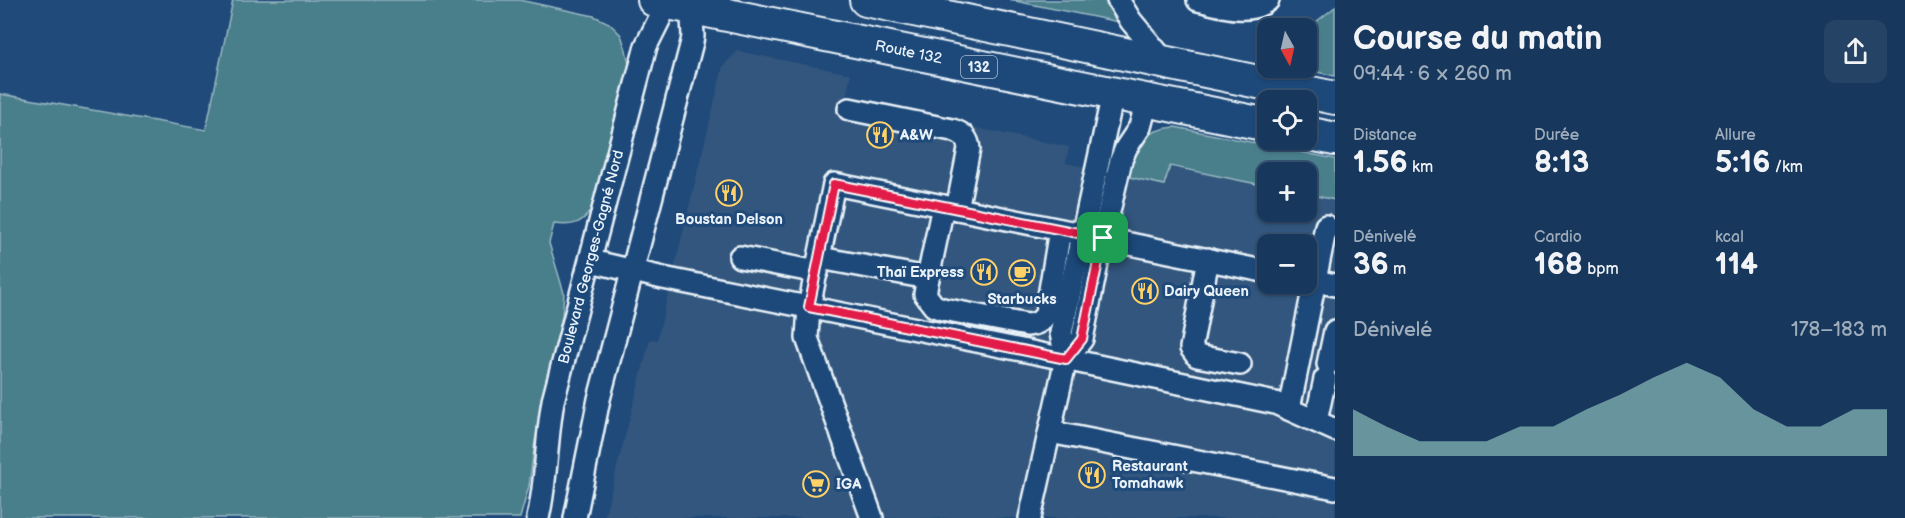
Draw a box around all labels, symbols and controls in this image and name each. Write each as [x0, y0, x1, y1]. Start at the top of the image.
north arrow [1257, 18, 1317, 78]
map controls [1257, 18, 1317, 294]
text: Course du matin [1353, 19, 1602, 59]
button: share [1824, 20, 1887, 83]
street label: Route 132 [873, 36, 944, 68]
road number: 132 [961, 56, 997, 78]
text: 09:44 · 6 × 260 m [1353, 62, 1512, 86]
button: locate [1257, 90, 1317, 150]
restaurant icon: A&W [865, 120, 895, 150]
place label: A&W [899, 126, 933, 145]
text: Distance [1353, 126, 1417, 145]
text: Durée [1534, 126, 1579, 145]
text: Allure [1715, 126, 1756, 145]
text: 1.56 [1353, 145, 1408, 181]
text: 8:13 [1534, 145, 1589, 181]
text: 5:16 [1715, 145, 1770, 181]
street label: Boulevard Georges-Gagné Nord [554, 148, 628, 366]
text: km [1408, 158, 1433, 177]
text: /km [1770, 158, 1803, 177]
button: + [1257, 162, 1317, 222]
restaurant icon: Boustan Delson [714, 178, 744, 208]
place label: Boustan Delson [675, 210, 783, 229]
pin [1077, 212, 1128, 263]
icon: arrive [1086, 221, 1119, 254]
text: Dénivelé [1353, 228, 1416, 247]
text: Cardio [1534, 228, 1582, 247]
text: kcal [1715, 228, 1744, 247]
button: − [1257, 234, 1317, 294]
text: 36 [1353, 247, 1389, 283]
text: 168 [1534, 247, 1583, 283]
text: 114 [1715, 247, 1758, 283]
restaurant icon: Thaï Express [969, 257, 999, 287]
cafe icon: Starbucks [1007, 258, 1037, 288]
text: m [1389, 260, 1406, 279]
text: bpm [1583, 260, 1619, 279]
place label: Thaï Express [877, 263, 964, 282]
restaurant icon: Dairy Queen [1130, 276, 1160, 306]
place label: Dairy Queen [1164, 282, 1249, 301]
place label: Starbucks [987, 290, 1057, 309]
text: Dénivelé [1353, 318, 1432, 342]
text: 178–183 m [1791, 318, 1887, 342]
place label: Restaurant Tomahawk [1112, 457, 1188, 493]
restaurant icon: Restaurant Tomahawk [1077, 460, 1107, 490]
supermarket icon: IGA [801, 469, 831, 499]
place label: IGA [836, 475, 862, 494]

